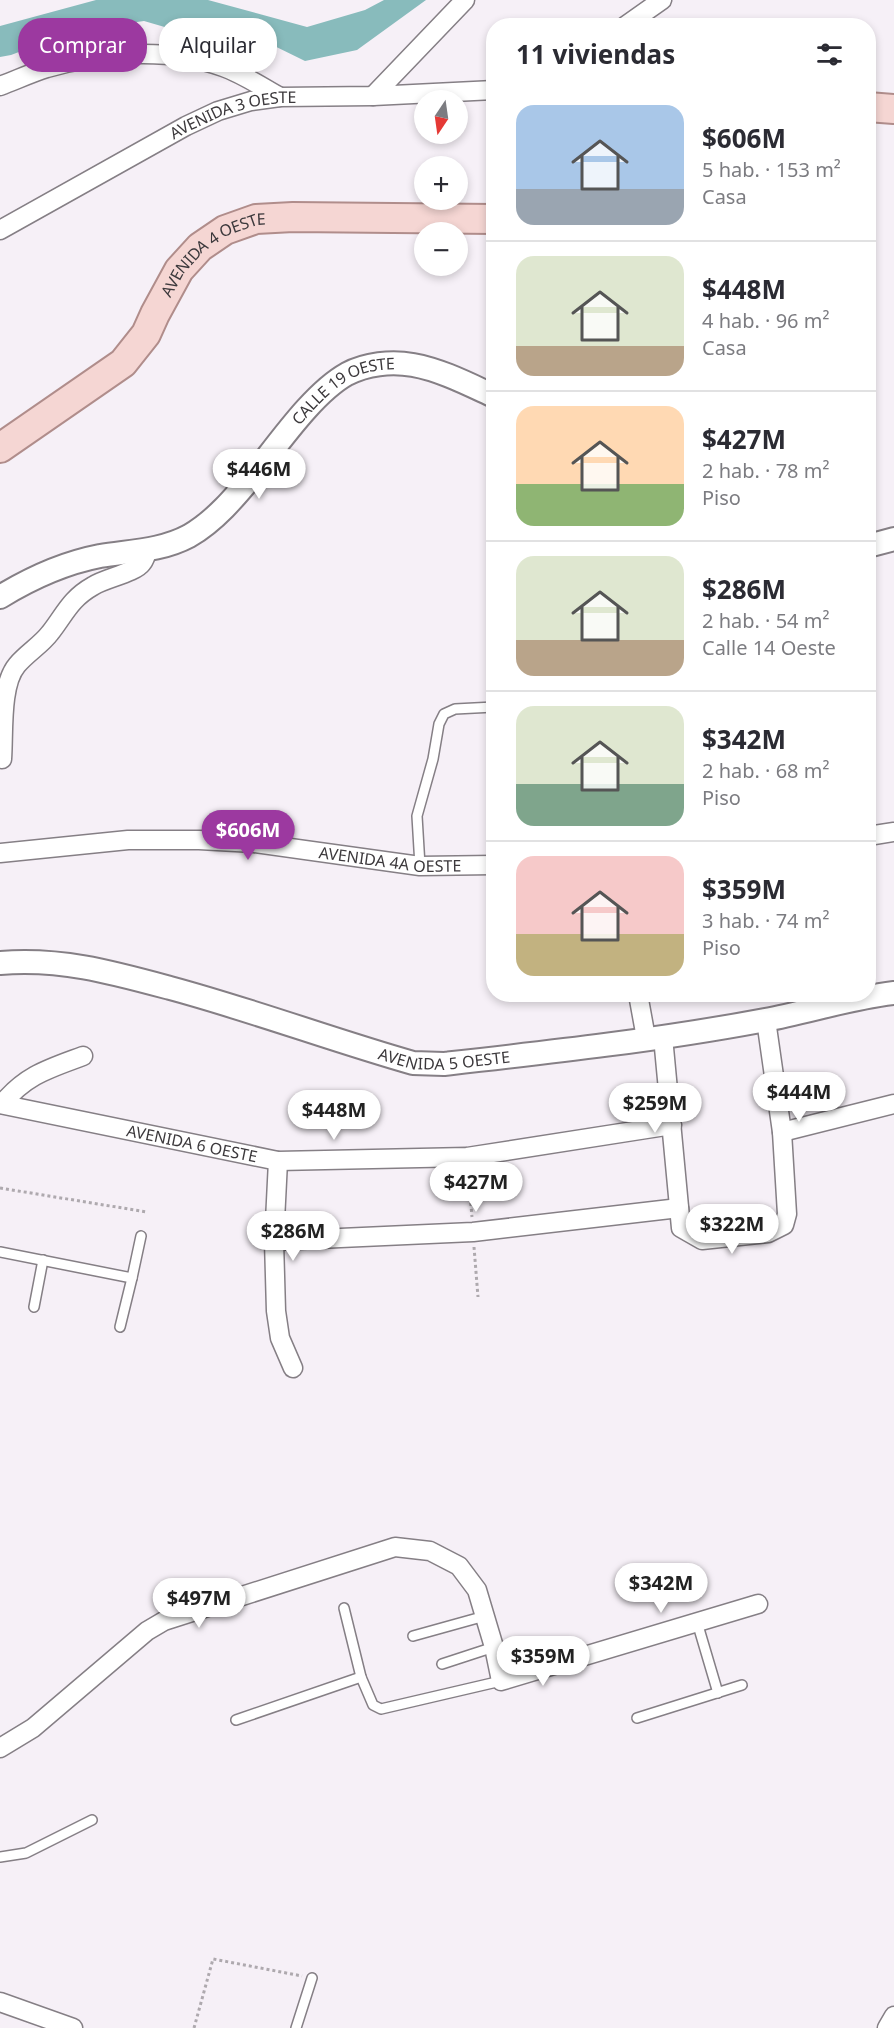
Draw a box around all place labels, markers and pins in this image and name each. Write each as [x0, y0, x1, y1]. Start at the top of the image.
pin: $446M [217, 449, 301, 500]
pin: $606M [206, 810, 290, 861]
pin: $444M [757, 1072, 841, 1123]
pin: $259M [613, 1083, 697, 1134]
pin: $448M [292, 1090, 376, 1141]
pin: $427M [434, 1162, 518, 1213]
pin: $322M [690, 1204, 774, 1255]
pin: $286M [251, 1211, 335, 1262]
pin: $342M [619, 1563, 703, 1614]
pin: $497M [157, 1578, 241, 1629]
pin: $359M [501, 1636, 585, 1687]

